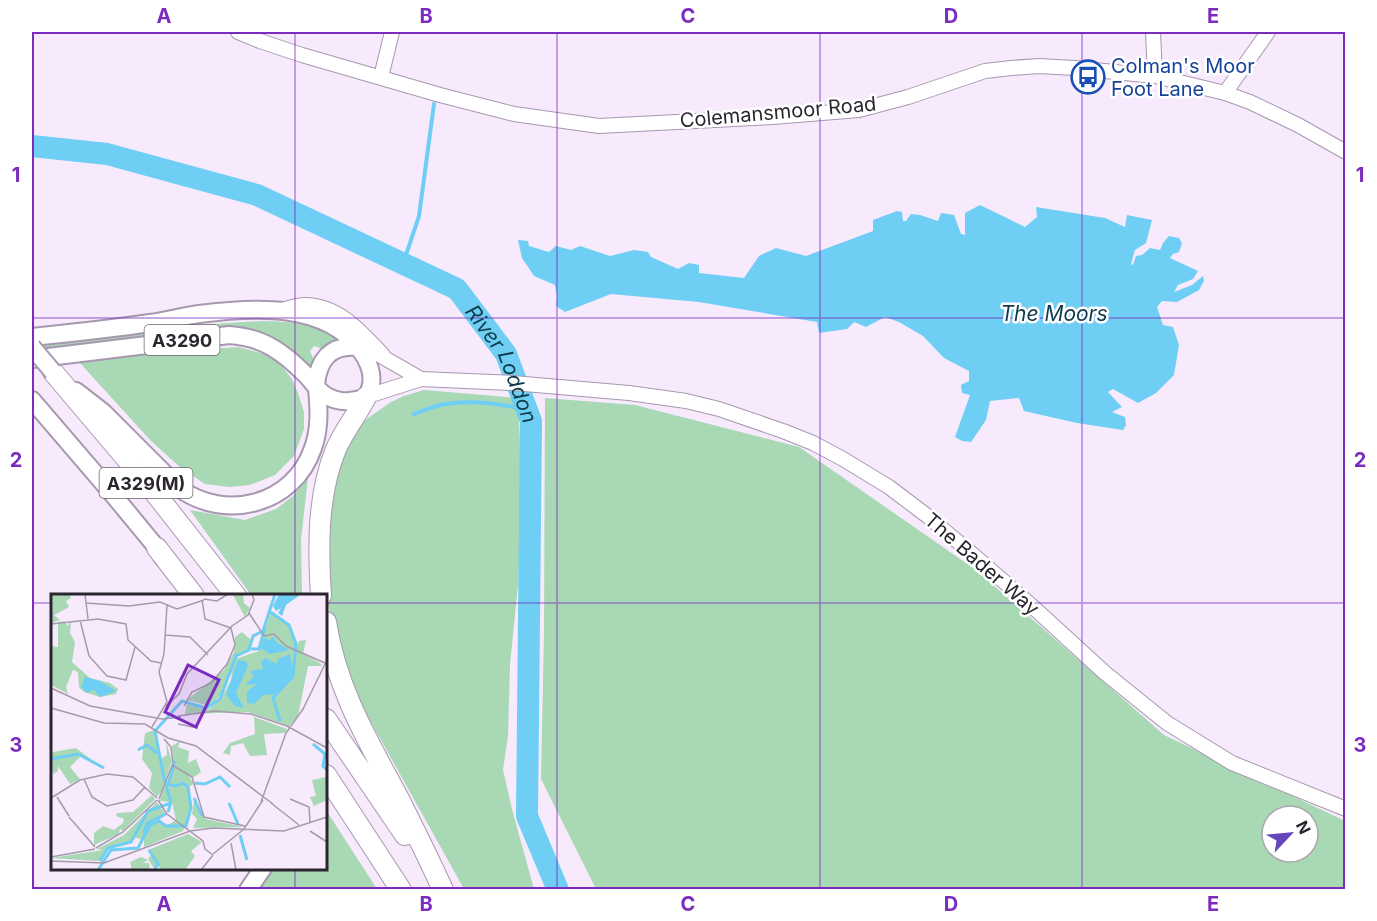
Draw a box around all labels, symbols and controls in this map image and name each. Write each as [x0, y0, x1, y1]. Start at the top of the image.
text: A [157, 4, 172, 28]
text: B [419, 4, 433, 28]
text: C [681, 4, 695, 28]
text: D [944, 4, 958, 28]
text: E [1207, 4, 1219, 28]
place label: Colman's Moor Foot Lane [1111, 54, 1255, 101]
bus stop icon: Colman's Moor Foot Lane [1070, 59, 1106, 95]
street label: Colemansmoor Road [679, 91, 877, 133]
text: 1 [12, 163, 20, 187]
text: 1 [1356, 163, 1364, 187]
water label: River Loddon [461, 299, 543, 426]
water label: The Moors [1000, 301, 1108, 326]
road number: A3290 [144, 325, 219, 355]
text: 2 [10, 448, 22, 472]
text: 2 [1354, 448, 1366, 472]
road number: A329(M) [100, 468, 192, 498]
street label: The Bader Way [920, 508, 1044, 620]
inset map [51, 594, 327, 870]
text: 3 [10, 733, 22, 757]
text: 3 [1354, 733, 1366, 757]
north arrow [1260, 804, 1320, 864]
text: N [1292, 818, 1315, 837]
text: A [157, 892, 172, 916]
text: B [419, 892, 433, 916]
text: C [681, 892, 695, 916]
text: D [944, 892, 958, 916]
text: E [1207, 892, 1219, 916]

